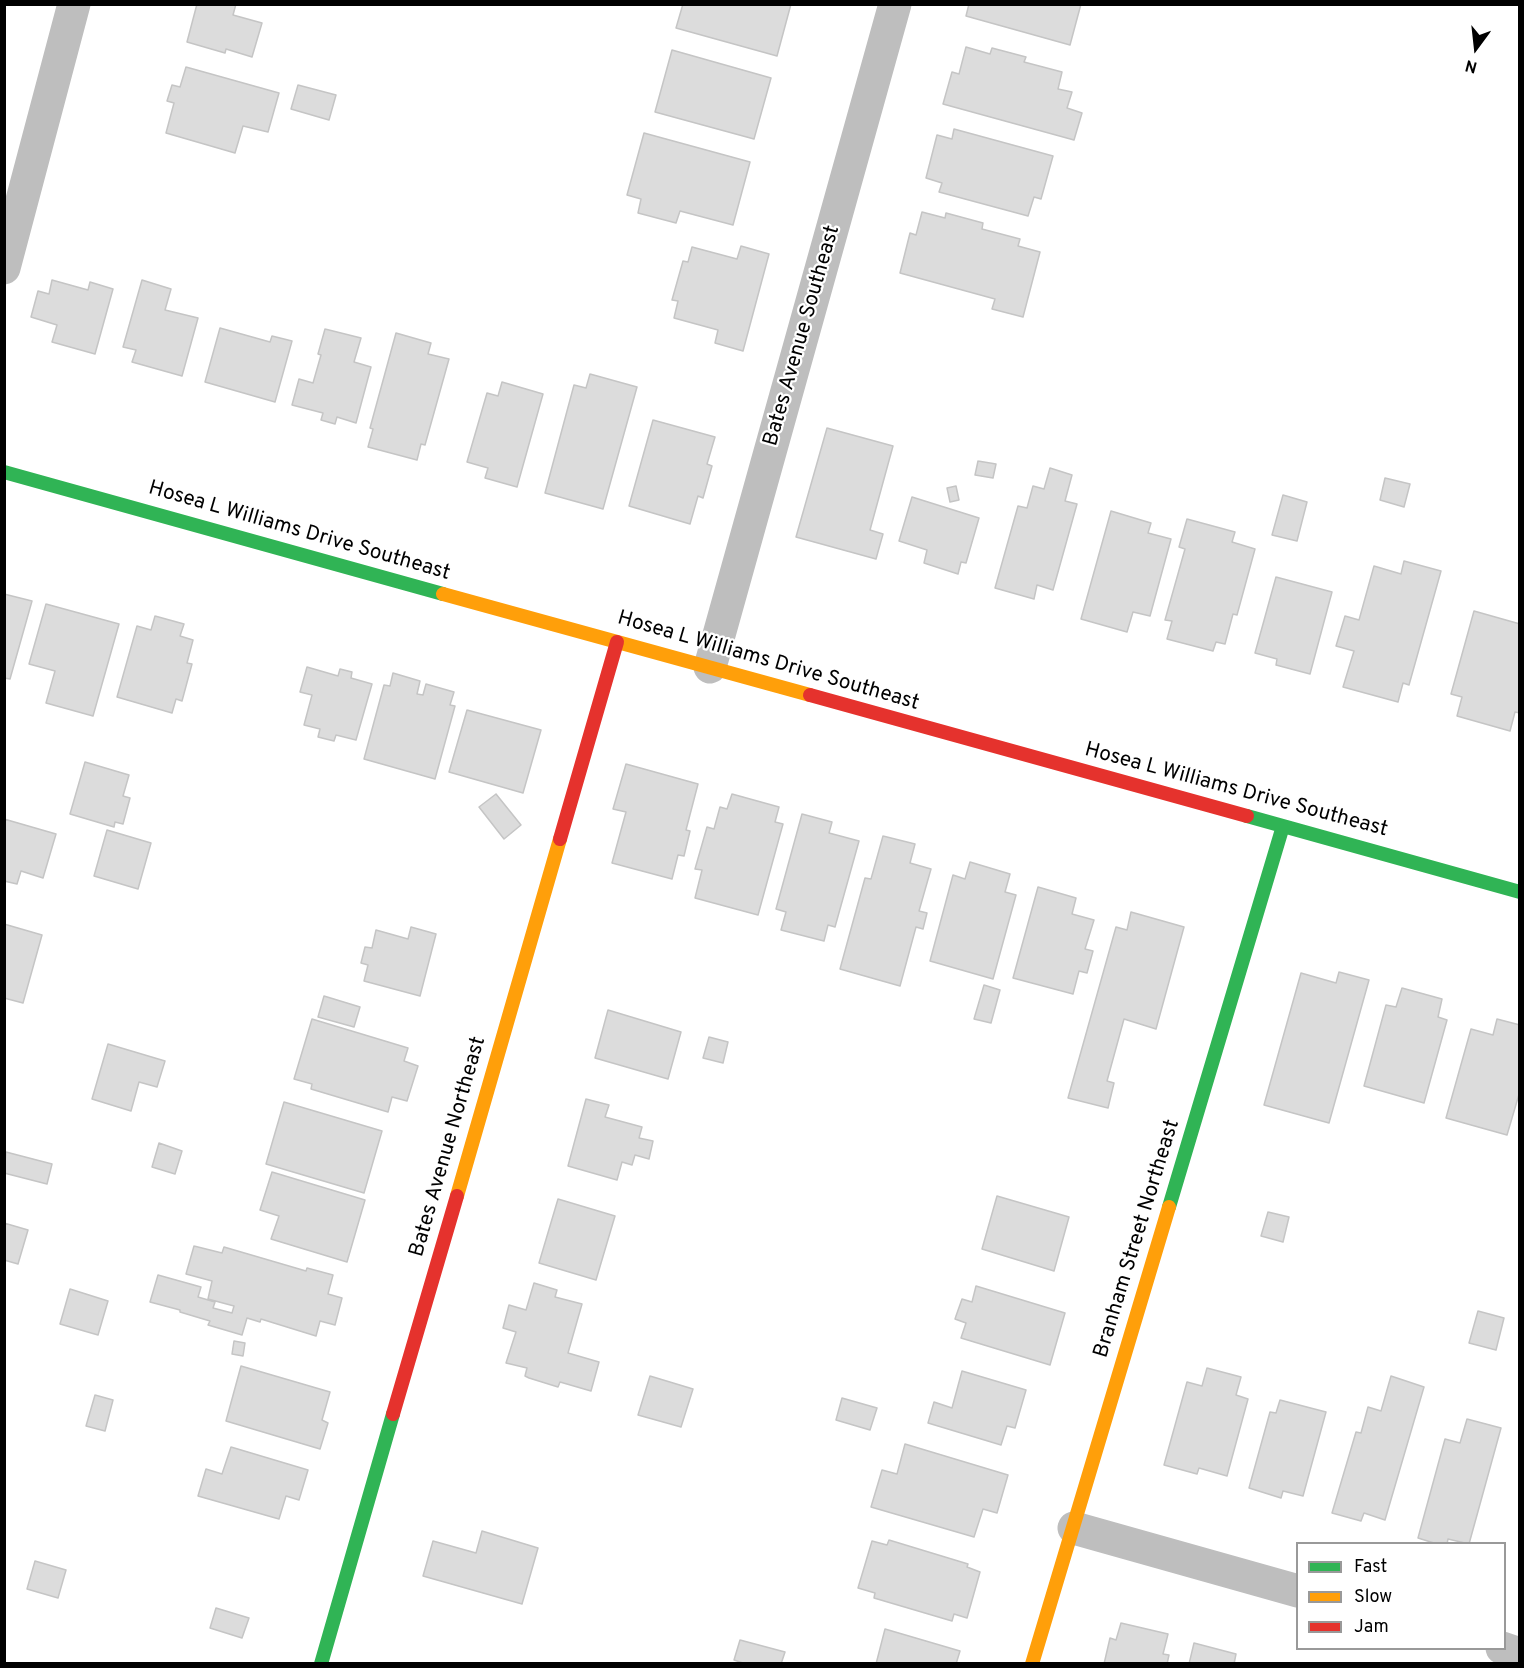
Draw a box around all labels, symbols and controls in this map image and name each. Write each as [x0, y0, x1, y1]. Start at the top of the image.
north arrow [1446, 18, 1506, 78]
text: N [1463, 54, 1479, 77]
street label: Bates Avenue Southeast [759, 223, 847, 449]
street label: Hosea L Williams Drive Southeast [145, 477, 453, 587]
street label: Hosea L Williams Drive Southeast [614, 607, 922, 717]
street label: Hosea L Williams Drive Southeast [1082, 738, 1390, 844]
street label: Bates Avenue Northeast [405, 1034, 493, 1260]
street label: Branham Street Northeast [1090, 1117, 1186, 1361]
legend [1296, 1542, 1506, 1650]
text: Fast [1354, 1556, 1387, 1579]
text: Slow [1354, 1586, 1392, 1609]
text: Jam [1354, 1616, 1389, 1639]

